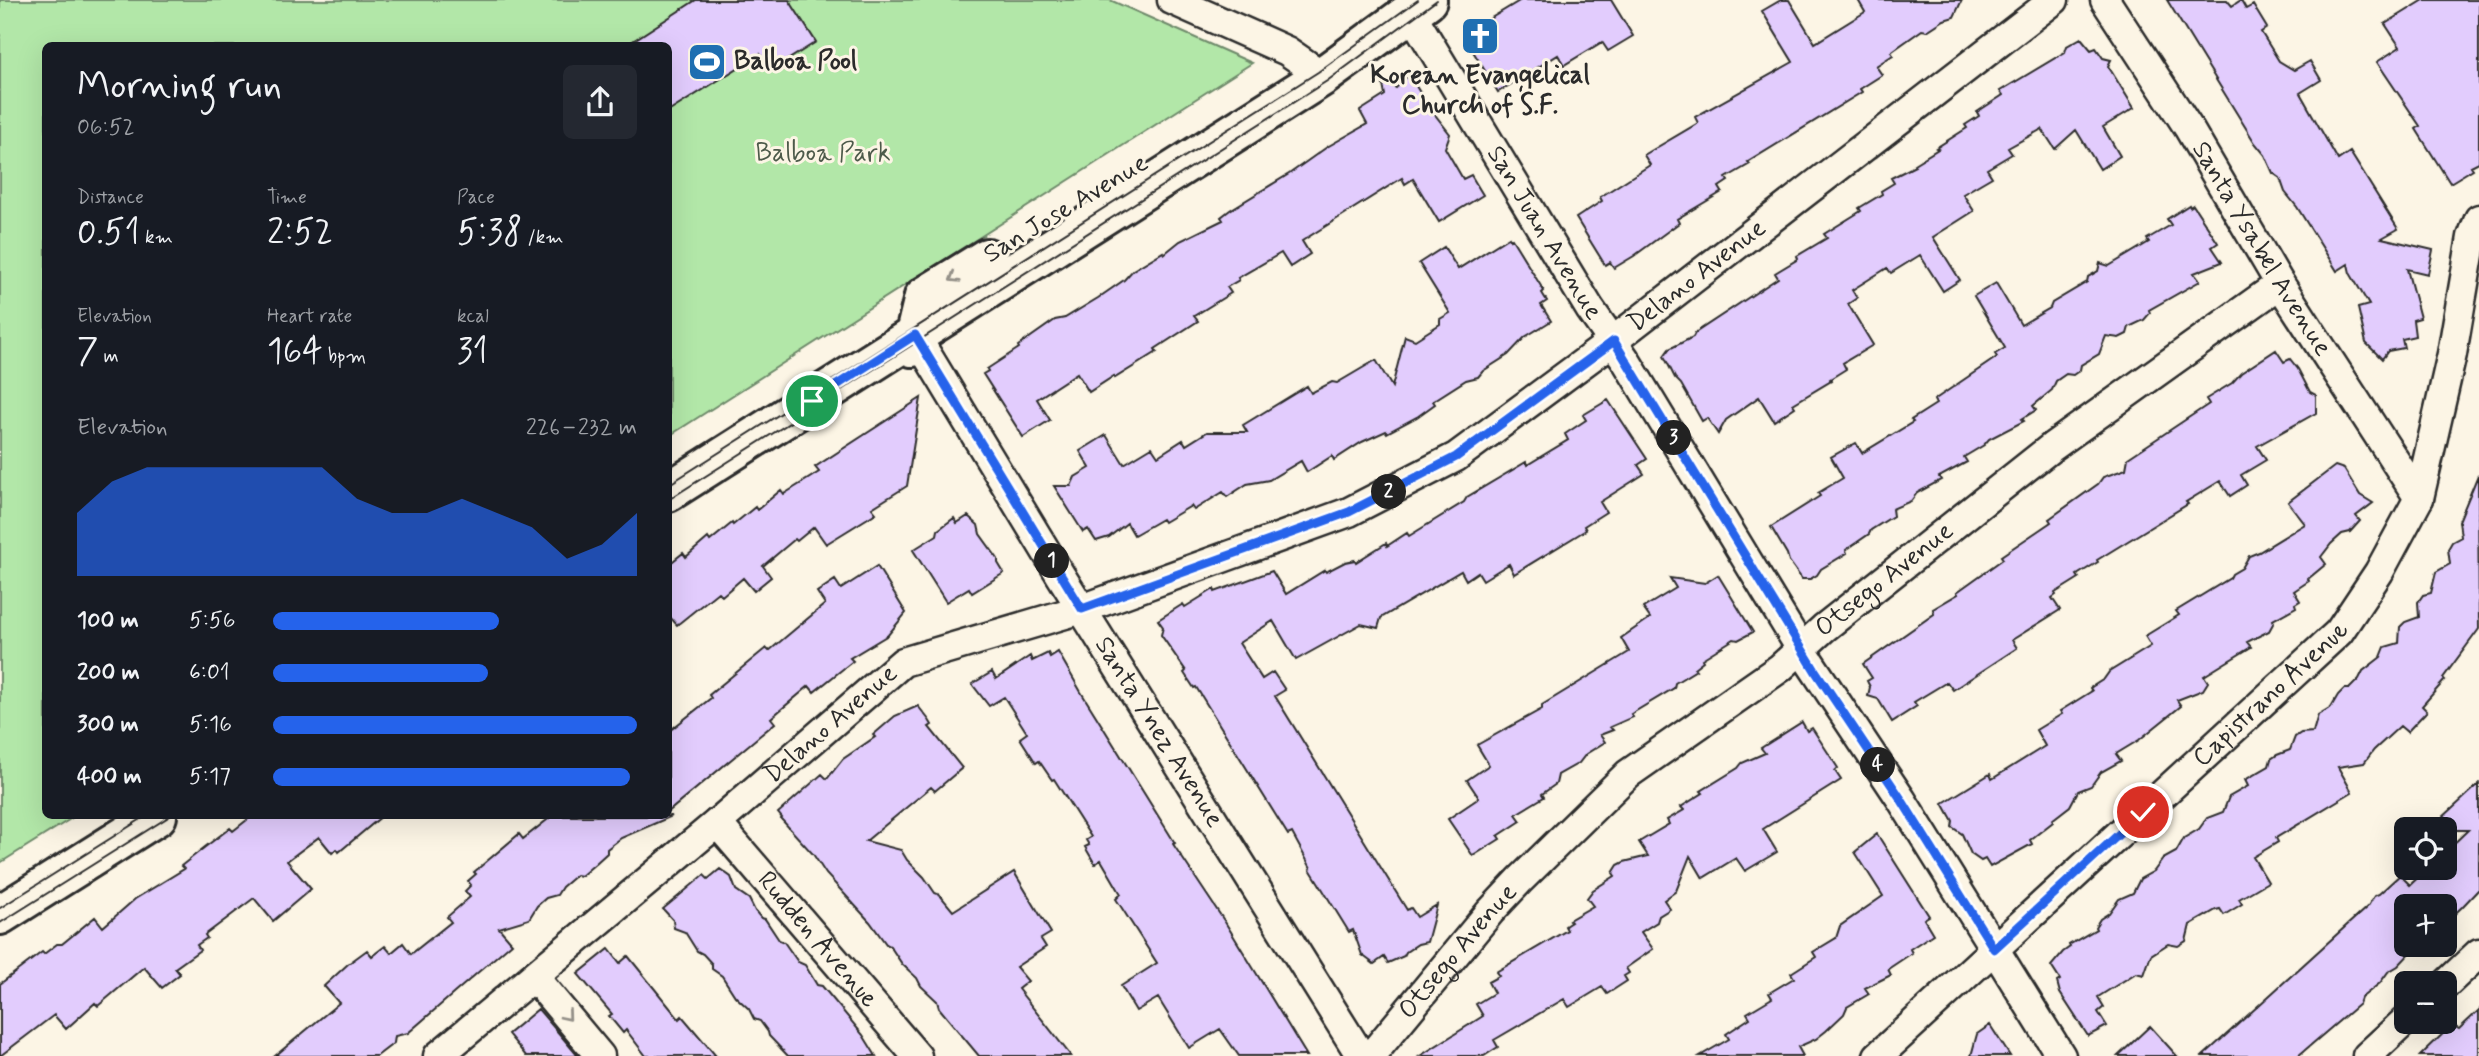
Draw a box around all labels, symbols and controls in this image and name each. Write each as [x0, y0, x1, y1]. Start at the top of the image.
church icon: Korean Evangelical Church of S.F. [1459, 15, 1501, 57]
sports icon: Balboa Pool [686, 41, 728, 83]
place label: Balboa Pool [734, 45, 857, 79]
place label: Korean Evangelical Church of S.F. [1370, 59, 1590, 123]
text: Morning run [77, 62, 282, 111]
button: share [563, 65, 637, 139]
text: 06:52 [77, 113, 135, 143]
street label: Santa Ysabel Avenue [2183, 135, 2340, 363]
park label: Balboa Park [755, 137, 891, 171]
street label: San Juan Avenue [1478, 140, 1610, 327]
street label: San Jose Avenue [977, 146, 1155, 272]
text: Distance [77, 185, 144, 210]
text: Time [267, 185, 307, 210]
text: Pace [457, 185, 495, 210]
text: 0.51 [77, 210, 140, 256]
text: 2:52 [267, 210, 333, 256]
text: 5:38 [457, 210, 522, 256]
street label: Delano Avenue [1621, 211, 1773, 340]
text: km [140, 225, 173, 250]
text: /km [522, 225, 564, 250]
one-way arrow [949, 270, 962, 283]
text: Elevation [77, 304, 152, 329]
text: Heart rate [267, 304, 352, 329]
text: kcal [457, 304, 489, 329]
text: 7 [77, 329, 98, 375]
text: 164 [267, 329, 323, 375]
text: 31 [457, 329, 488, 375]
text: m [98, 344, 119, 369]
text: bpm [323, 344, 366, 369]
pin [782, 371, 842, 431]
icon: arrive [793, 382, 831, 420]
text: Elevation [77, 413, 168, 443]
text: 226–232 m [526, 413, 637, 443]
pin: 3 [1656, 420, 1692, 456]
text: 3 [1669, 425, 1678, 450]
pin: 2 [1372, 475, 1406, 510]
text: 2 [1384, 479, 1393, 504]
street label: Otsego Avenue [1808, 514, 1961, 645]
pin: 1 [1034, 544, 1070, 578]
text: 1 [1047, 548, 1056, 573]
text: 100 m [77, 606, 139, 636]
text: 5:56 [189, 606, 235, 636]
street label: Capistrano Avenue [2186, 616, 2357, 775]
street label: Santa Ynez Avenue [1086, 630, 1231, 834]
street label: Delano Avenue [757, 657, 905, 792]
text: 200 m [77, 658, 140, 688]
text: 6:01 [189, 658, 230, 688]
text: 300 m [77, 710, 139, 740]
text: 5:16 [189, 710, 232, 740]
pin: 4 [1860, 748, 1896, 782]
text: 4 [1872, 752, 1883, 777]
text: 400 m [77, 762, 142, 792]
text: 5:17 [189, 762, 231, 792]
pin [2113, 782, 2173, 842]
icon: check [2124, 793, 2162, 831]
map controls [2394, 817, 2457, 1034]
button: locate [2394, 817, 2457, 880]
street label: Rudden Avenue [749, 864, 886, 1015]
street label: Otsego Avenue [1391, 876, 1525, 1027]
button: + [2394, 894, 2457, 957]
button: − [2394, 971, 2457, 1034]
one-way arrow [559, 1008, 571, 1021]

